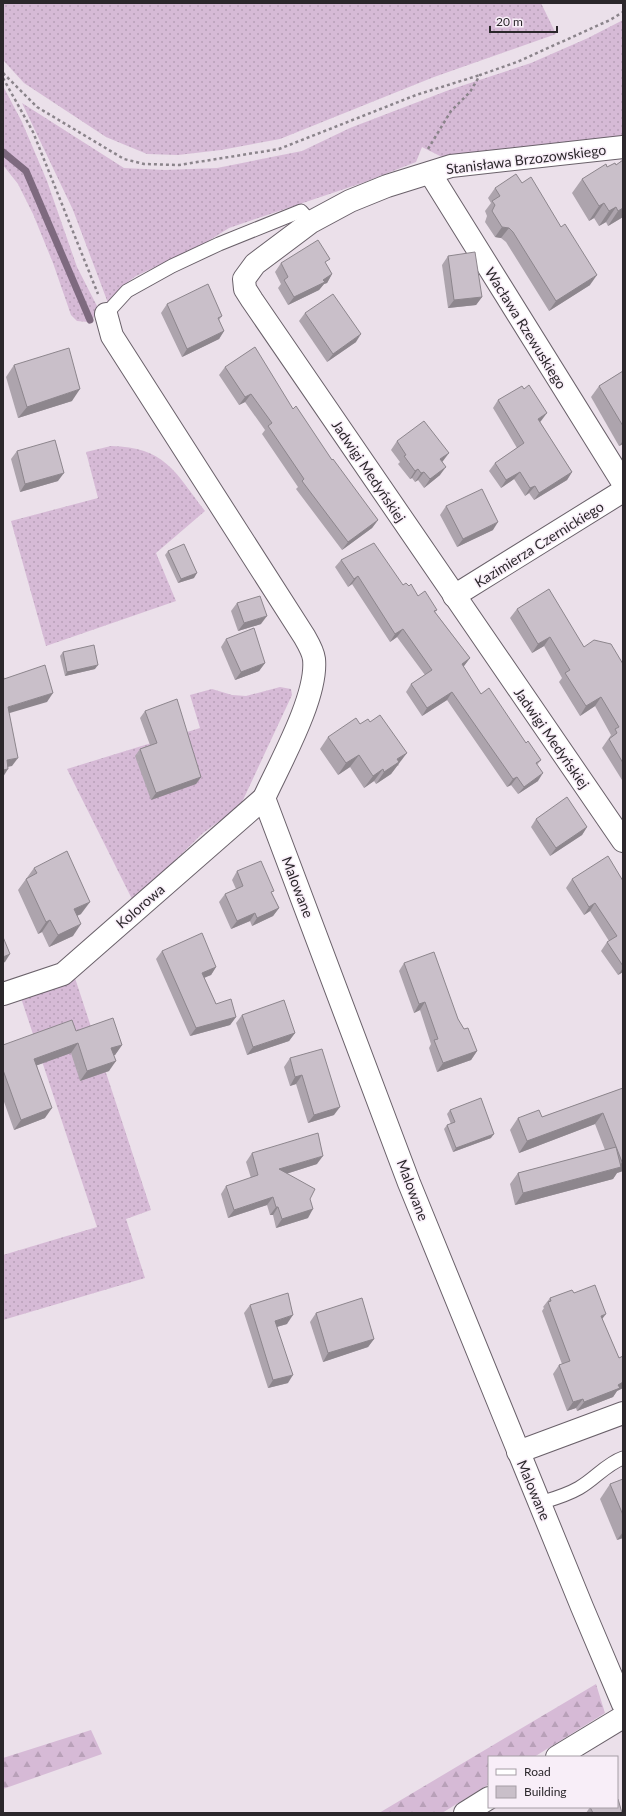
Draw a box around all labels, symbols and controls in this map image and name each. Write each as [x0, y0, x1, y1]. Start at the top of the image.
scale bar [490, 8, 557, 34]
text: 20 m [496, 14, 523, 29]
street label: Stanisława Brzozowskiego [445, 141, 607, 177]
street label: Wacława Rzewuskiego [482, 264, 570, 392]
street label: Jadwigi Medyńskiej [329, 417, 409, 525]
street label: Kazimierza Czernickiego [471, 497, 607, 591]
street label: Jadwigi Medyńskiej [511, 684, 593, 792]
street label: Malowane [279, 854, 317, 920]
street label: Kolorowa [112, 880, 168, 932]
street label: Malowane [394, 1157, 432, 1223]
street label: Malowane [514, 1457, 554, 1523]
legend [488, 1756, 618, 1808]
text: Road [524, 1764, 551, 1779]
text: Building [524, 1784, 567, 1799]

